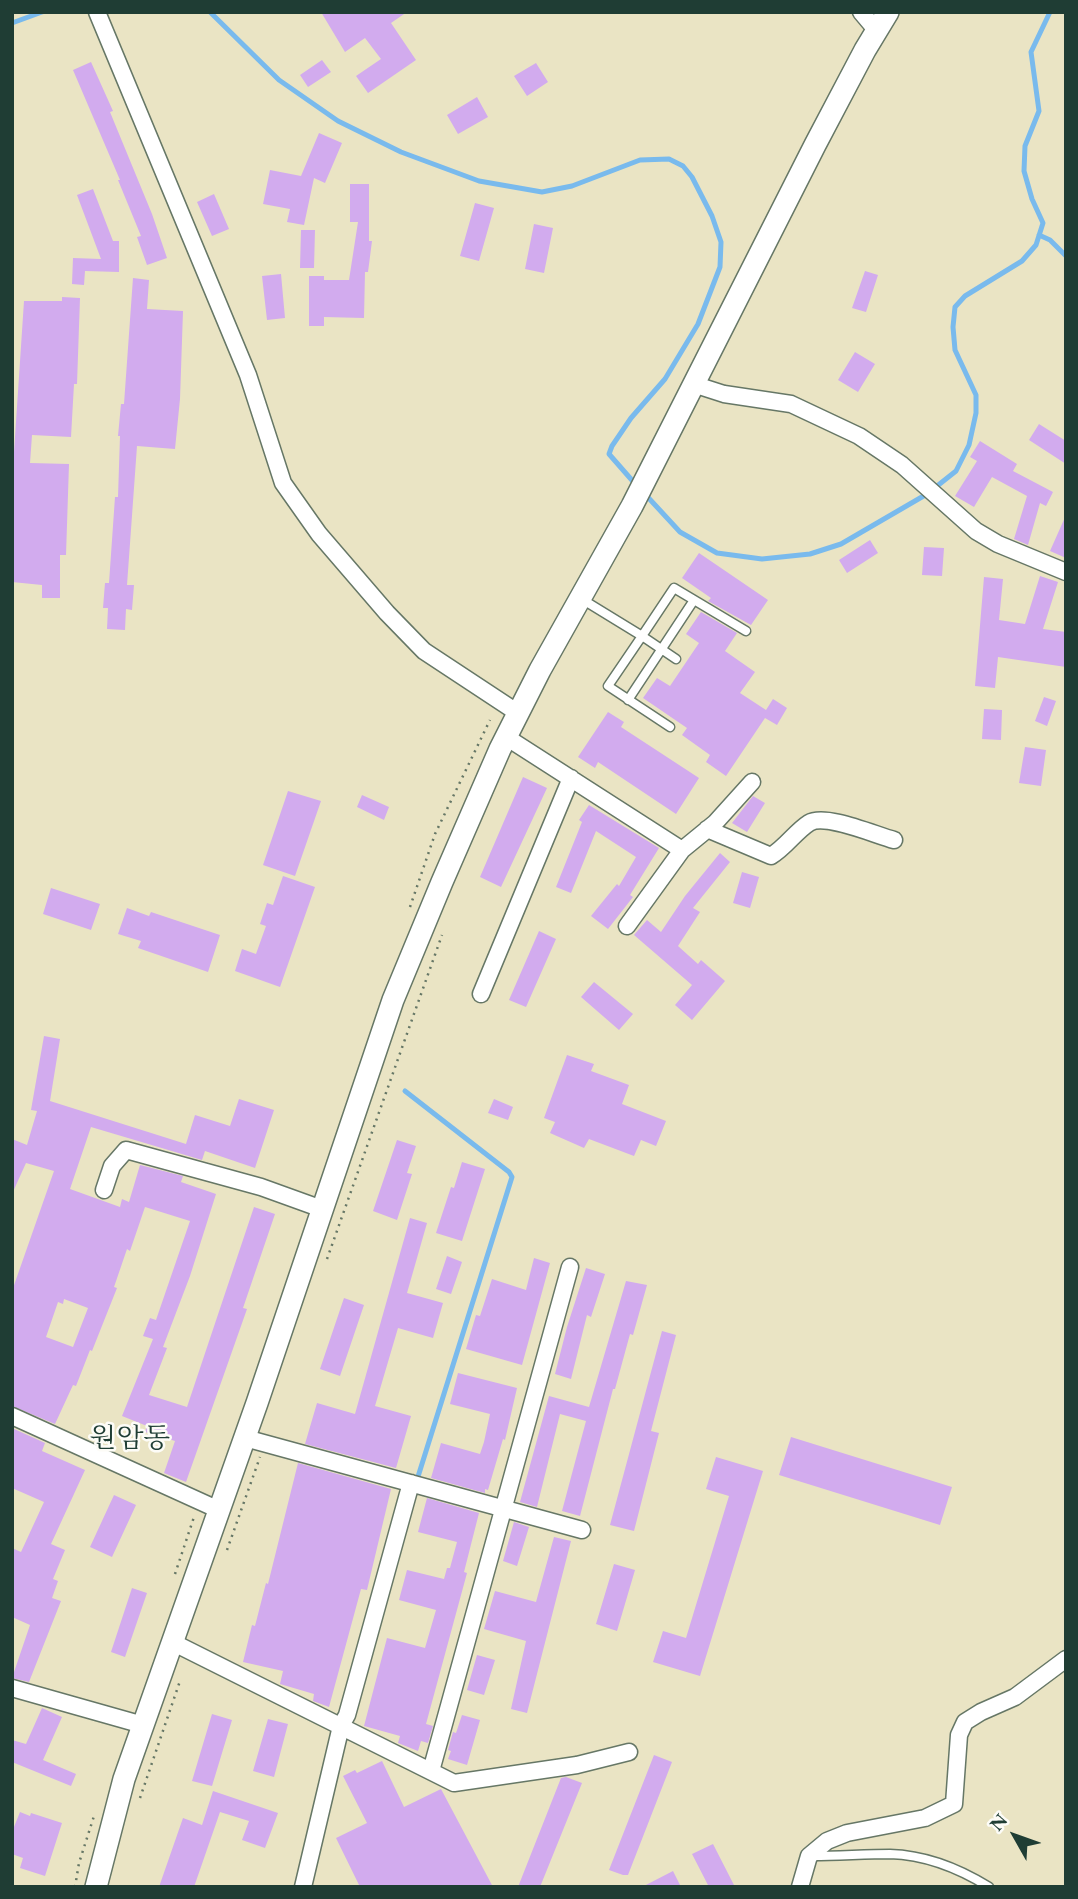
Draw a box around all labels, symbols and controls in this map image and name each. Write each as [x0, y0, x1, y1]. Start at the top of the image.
district label: 원암동 [89, 1422, 171, 1456]
north arrow [980, 1801, 1050, 1871]
text: N [984, 1808, 1013, 1836]

